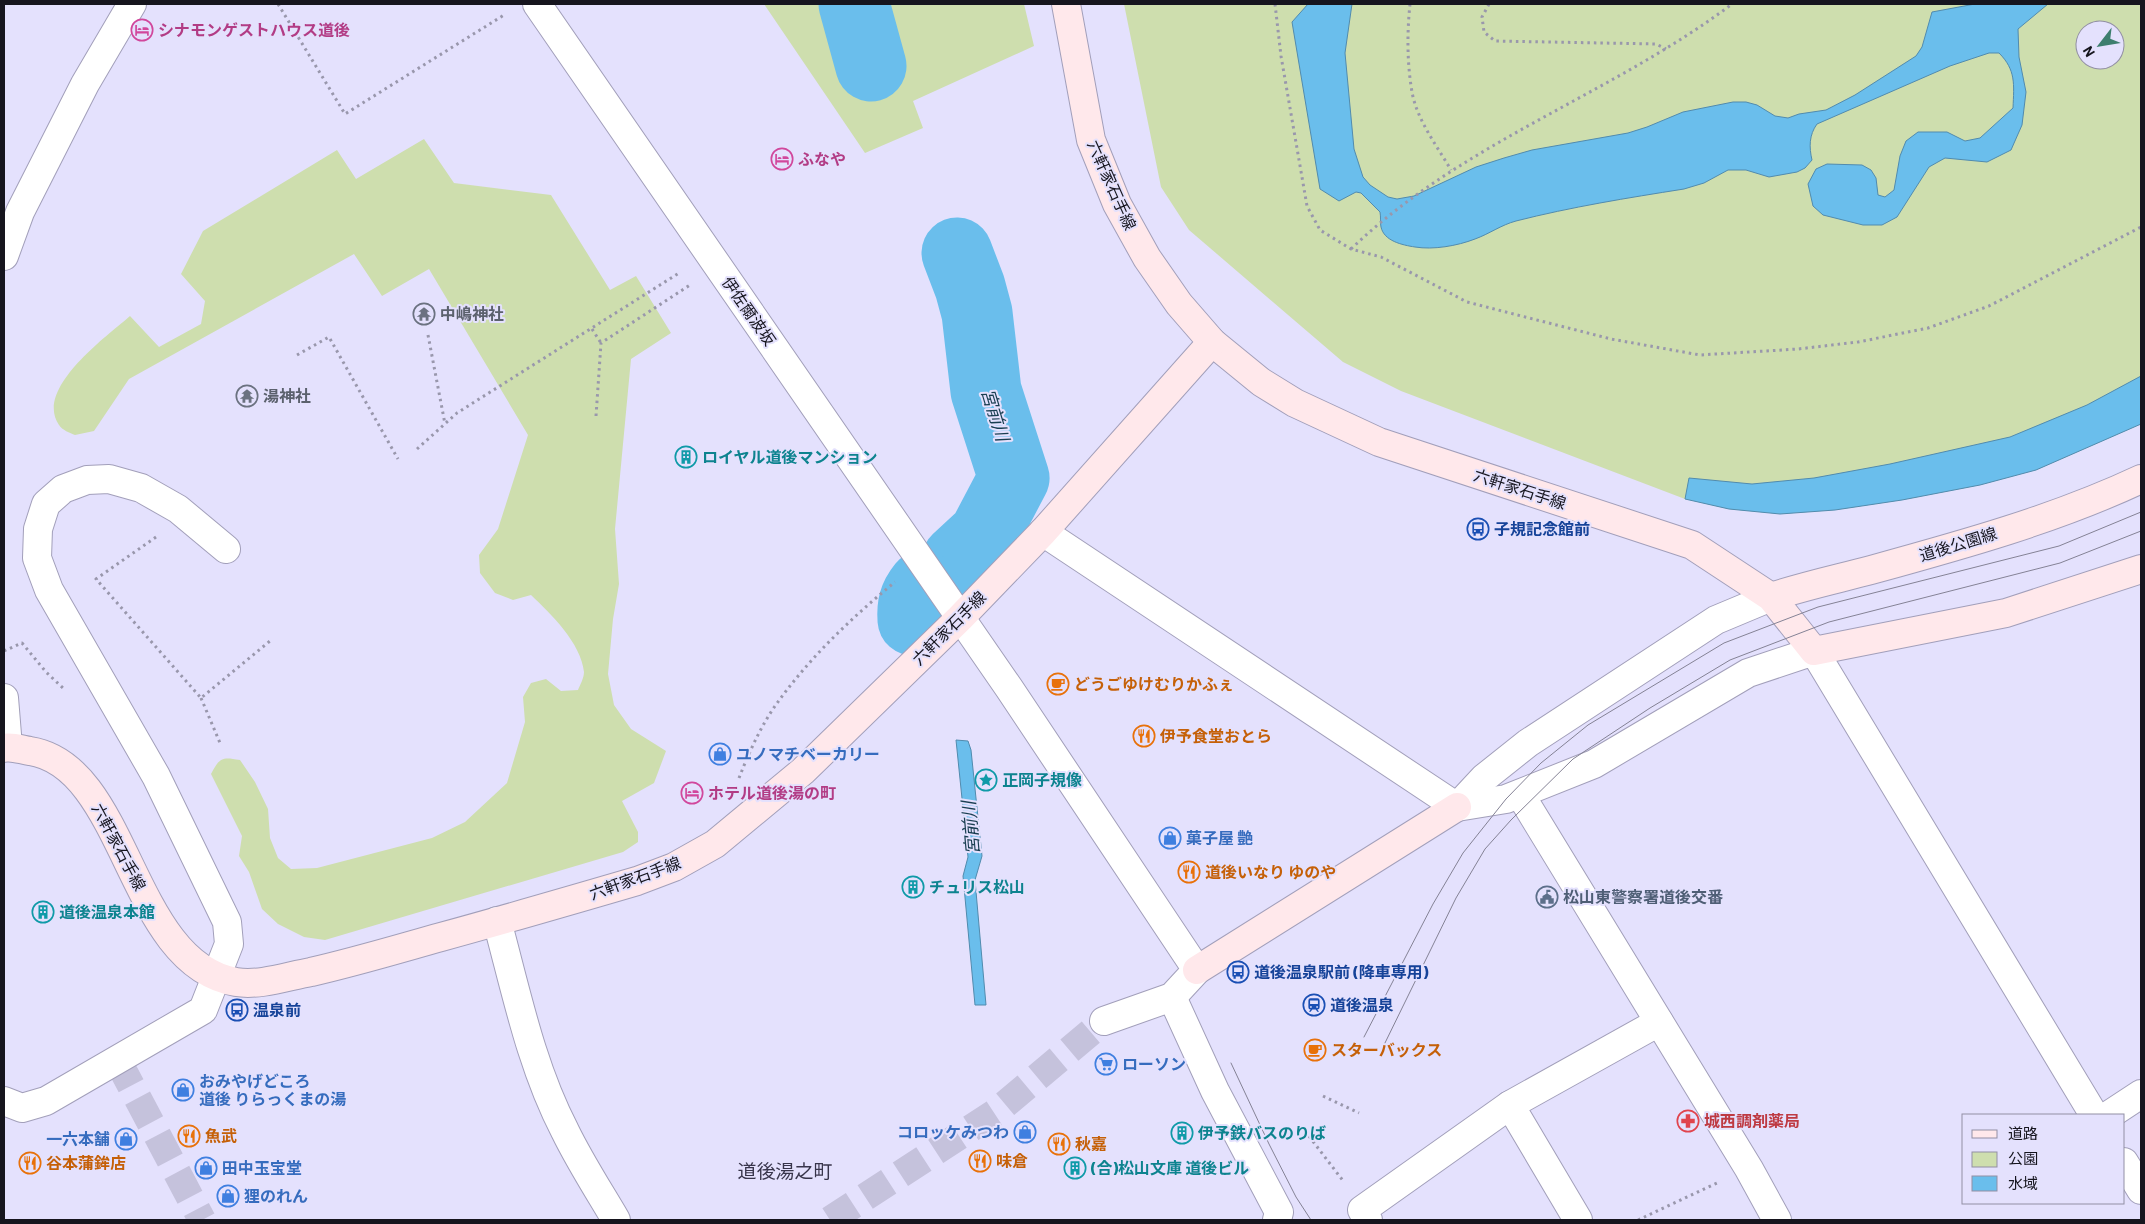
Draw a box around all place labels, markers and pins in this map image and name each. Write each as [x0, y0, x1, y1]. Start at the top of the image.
hotel icon: シナモンゲストハウス道後 [130, 18, 154, 42]
place label: シナモンゲストハウス道後 [158, 20, 350, 39]
hotel icon: ふなや [770, 147, 794, 171]
place label: ふなや [798, 149, 846, 168]
temple icon: 中嶋神社 [412, 302, 436, 326]
place label: 中嶋神社 [440, 304, 504, 323]
temple icon: 湯神社 [235, 384, 259, 408]
place label: 湯神社 [263, 386, 311, 405]
building icon: ロイヤル道後マンション [674, 445, 698, 469]
place label: ロイヤル道後マンション [702, 447, 878, 466]
bus stop icon: 子規記念館前 [1466, 517, 1490, 541]
place label: 子規記念館前 [1494, 519, 1590, 538]
cafe icon: どうごゆけむりかふぇ [1046, 672, 1070, 696]
place label: どうごゆけむりかふぇ [1074, 674, 1234, 693]
restaurant icon: 伊予食堂おとら [1132, 724, 1156, 748]
place label: 伊予食堂おとら [1159, 726, 1272, 745]
shop icon: ユノマチベーカリー [708, 742, 732, 766]
place label: ユノマチベーカリー [736, 744, 880, 763]
place icon: 正岡子規像 [974, 768, 998, 792]
place label: 正岡子規像 [1002, 770, 1082, 789]
hotel icon: ホテル道後湯の町 [680, 781, 704, 805]
place label: ホテル道後湯の町 [708, 783, 836, 802]
shop icon: 菓子屋 艶 [1158, 826, 1182, 850]
place label: 菓子屋 艶 [1186, 828, 1253, 847]
restaurant icon: 道後いなり ゆのや [1177, 860, 1201, 884]
place label: 道後いなり ゆのや [1205, 862, 1336, 881]
building icon: チュリス松山 [901, 875, 925, 899]
place label: チュリス松山 [929, 877, 1025, 896]
public building icon: 松山東警察署道後交番 [1535, 885, 1559, 909]
place label: 松山東警察署道後交番 [1563, 887, 1723, 906]
building icon: 道後温泉本館 [31, 900, 55, 924]
place label: 道後温泉本館 [59, 902, 155, 921]
bus stop icon: 道後温泉駅前 (降車専用) [1226, 960, 1250, 984]
place label: 道後温泉駅前 (降車専用) [1254, 962, 1429, 981]
station icon: 道後温泉 [1302, 993, 1326, 1017]
place label: 道後温泉 [1330, 995, 1394, 1014]
bus stop icon: 温泉前 [225, 998, 249, 1022]
place label: 温泉前 [253, 1000, 301, 1019]
cafe icon: スターバックス [1303, 1038, 1327, 1062]
place label: スターバックス [1331, 1040, 1442, 1059]
supermarket icon: ローソン [1094, 1052, 1118, 1076]
place label: ローソン [1122, 1054, 1186, 1073]
place label: おみやげどころ 道後 りらっくまの湯 [199, 1071, 346, 1108]
shop icon: おみやげどころ 道後 りらっくまの湯 [171, 1078, 195, 1102]
pharmacy icon: 城西調剤薬局 [1676, 1109, 1700, 1133]
place label: 城西調剤薬局 [1704, 1111, 1800, 1130]
shop icon: コロッケみつわ [1013, 1120, 1037, 1144]
building icon: 伊予鉄バスのりば [1170, 1121, 1194, 1145]
place label: コロッケみつわ [897, 1122, 1009, 1141]
place label: 伊予鉄バスのりば [1197, 1123, 1326, 1142]
restaurant icon: 魚武 [177, 1124, 201, 1148]
place label: 魚武 [205, 1126, 237, 1145]
shop icon: 一六本舗 [114, 1127, 138, 1151]
place label: 一六本舗 [46, 1129, 110, 1148]
restaurant icon: 秋嘉 [1047, 1132, 1071, 1156]
place label: 秋嘉 [1075, 1134, 1107, 1153]
restaurant icon: 味倉 [968, 1149, 992, 1173]
restaurant icon: 谷本蒲鉾店 [18, 1151, 42, 1175]
place label: 味倉 [996, 1151, 1028, 1170]
place label: 谷本蒲鉾店 [46, 1153, 126, 1172]
shop icon: 田中玉宝堂 [194, 1156, 218, 1180]
building icon: (合)松山文庫 道後ビル [1063, 1156, 1087, 1180]
place label: 田中玉宝堂 [222, 1158, 302, 1177]
place label: (合)松山文庫 道後ビル [1090, 1158, 1249, 1177]
shop icon: 狸のれん [216, 1184, 240, 1208]
place label: 狸のれん [244, 1186, 308, 1205]

